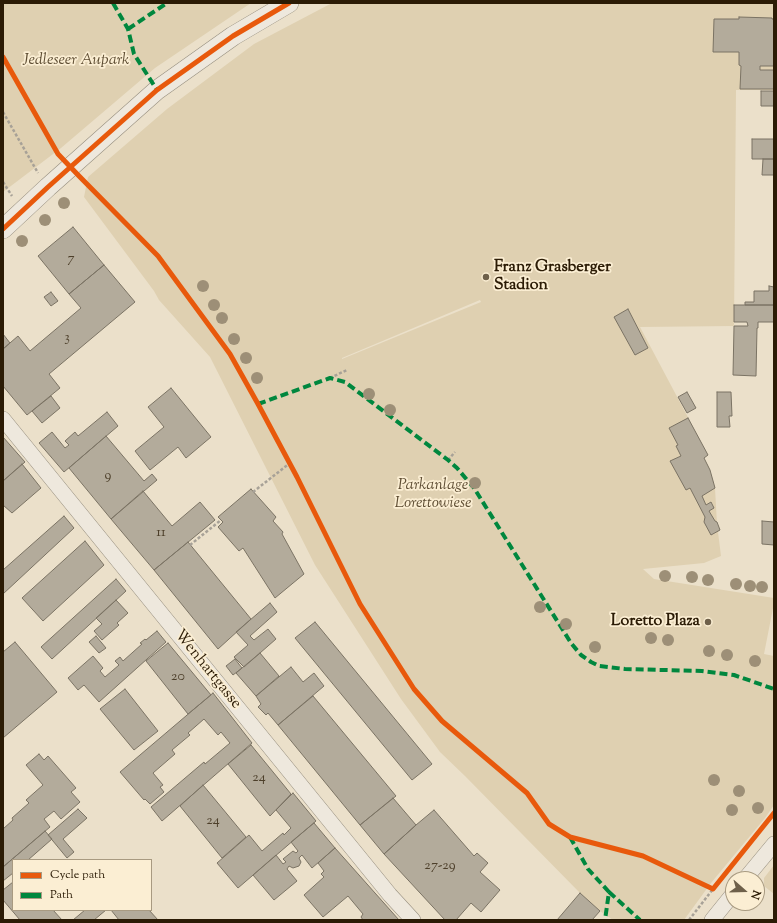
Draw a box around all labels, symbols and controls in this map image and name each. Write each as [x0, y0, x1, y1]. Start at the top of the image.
park label: Jedleseer Aupark [23, 51, 129, 71]
house number: 7 [67, 252, 75, 268]
place label: Franz Grasberger Stadion [494, 258, 611, 296]
marker: Franz Grasberger Stadion [481, 272, 491, 282]
house number: 3 [64, 331, 70, 347]
house number: 9 [105, 469, 111, 485]
park label: Parkanlage Lorettowiese [395, 476, 471, 514]
house number: 11 [156, 526, 166, 542]
place label: Loretto Plaza [611, 612, 700, 632]
marker: Loretto Plaza [703, 617, 713, 627]
street label: Wenhartgasse [169, 627, 245, 713]
house number: 20 [171, 670, 185, 686]
house number: 24 [252, 771, 266, 787]
house number: 24 [206, 814, 220, 830]
legend [12, 859, 152, 911]
house number: 27-29 [424, 859, 456, 875]
text: Cycle path [50, 866, 105, 884]
north arrow [725, 871, 765, 911]
text: Path [50, 886, 73, 904]
text: N [746, 888, 764, 902]

